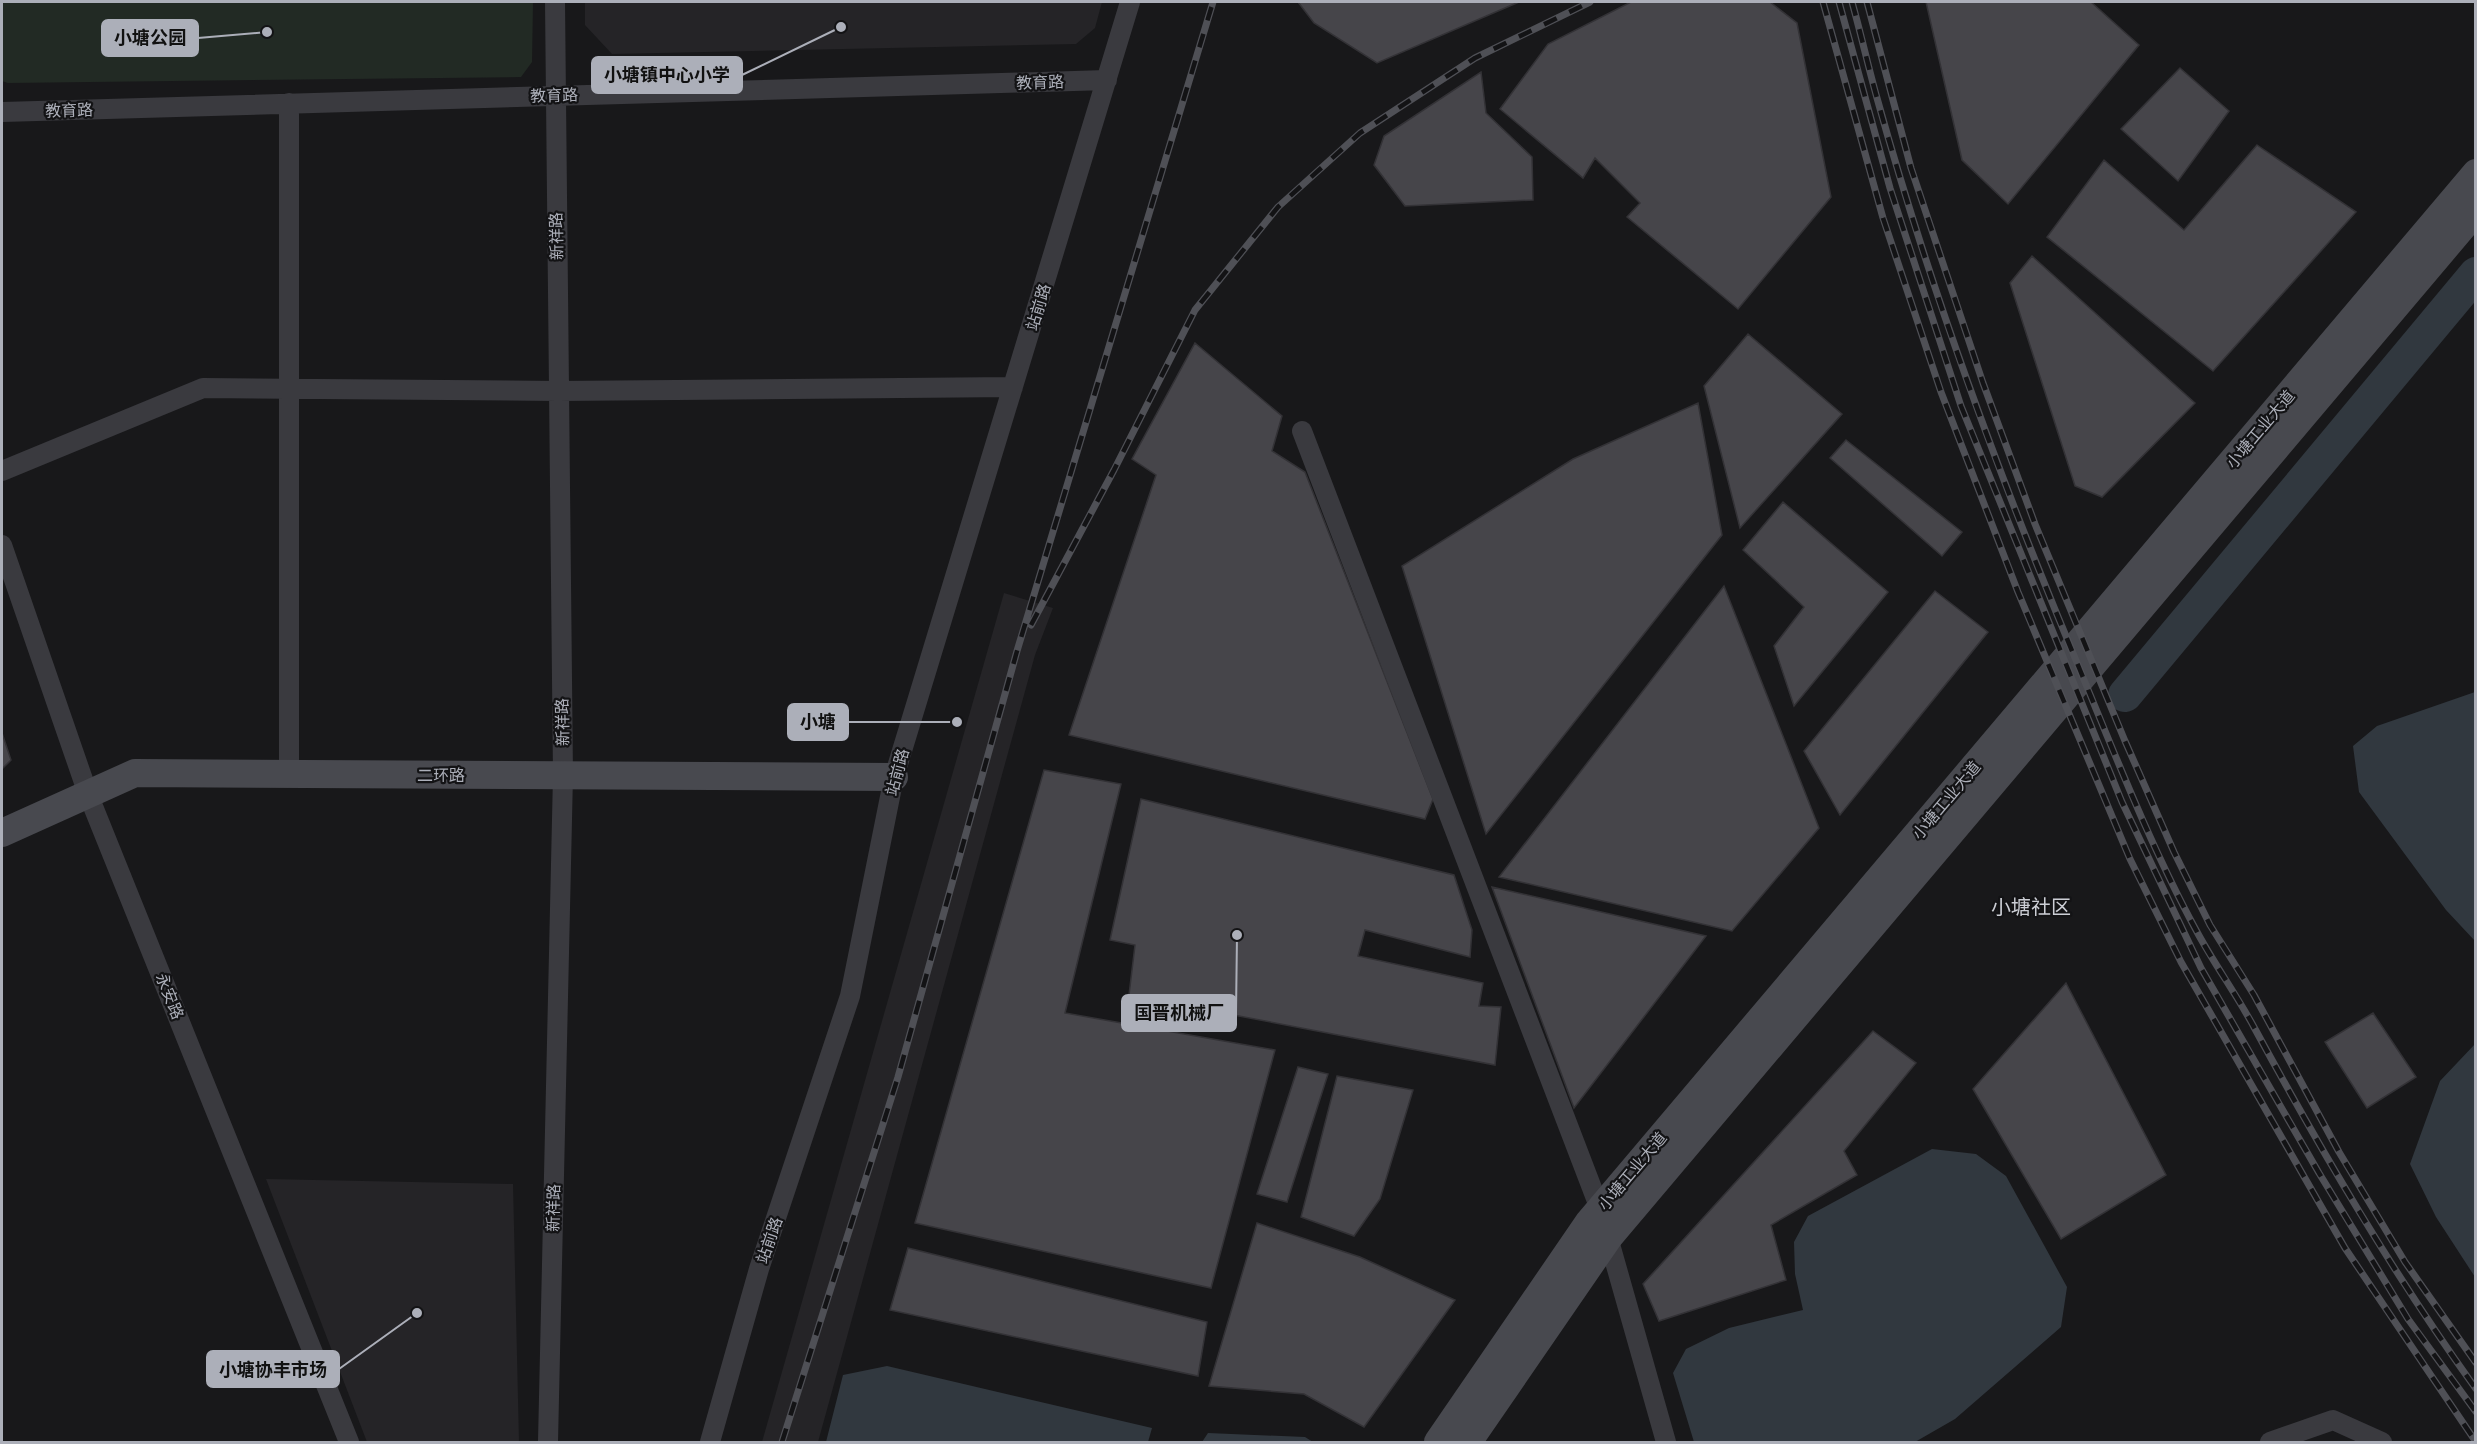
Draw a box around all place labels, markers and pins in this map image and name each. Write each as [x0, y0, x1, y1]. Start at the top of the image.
callout: 小塘公园 [102, 20, 198, 56]
callout: 小塘镇中心小学 [592, 57, 742, 93]
callout: 小塘 [788, 704, 848, 740]
callout: 国晋机械厂 [1122, 995, 1236, 1031]
callout: 小塘协丰市场 [207, 1351, 339, 1387]

